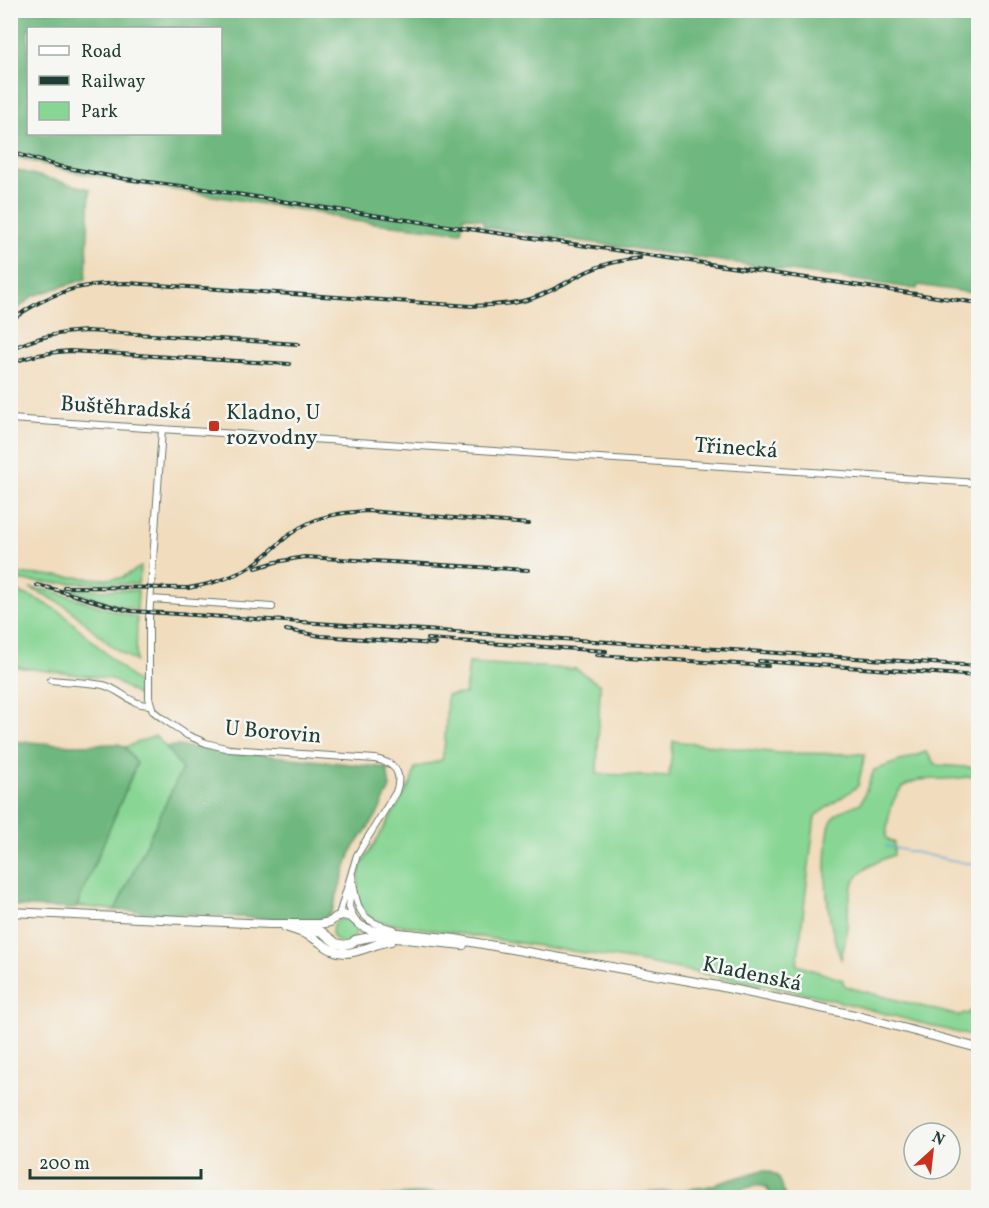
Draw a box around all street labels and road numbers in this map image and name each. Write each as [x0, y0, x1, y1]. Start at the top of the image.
street label: Buštěhradská [59, 389, 193, 429]
street label: Třinecká [693, 431, 779, 467]
street label: U Borovin [223, 713, 323, 753]
street label: Kladenská [699, 949, 805, 1001]

